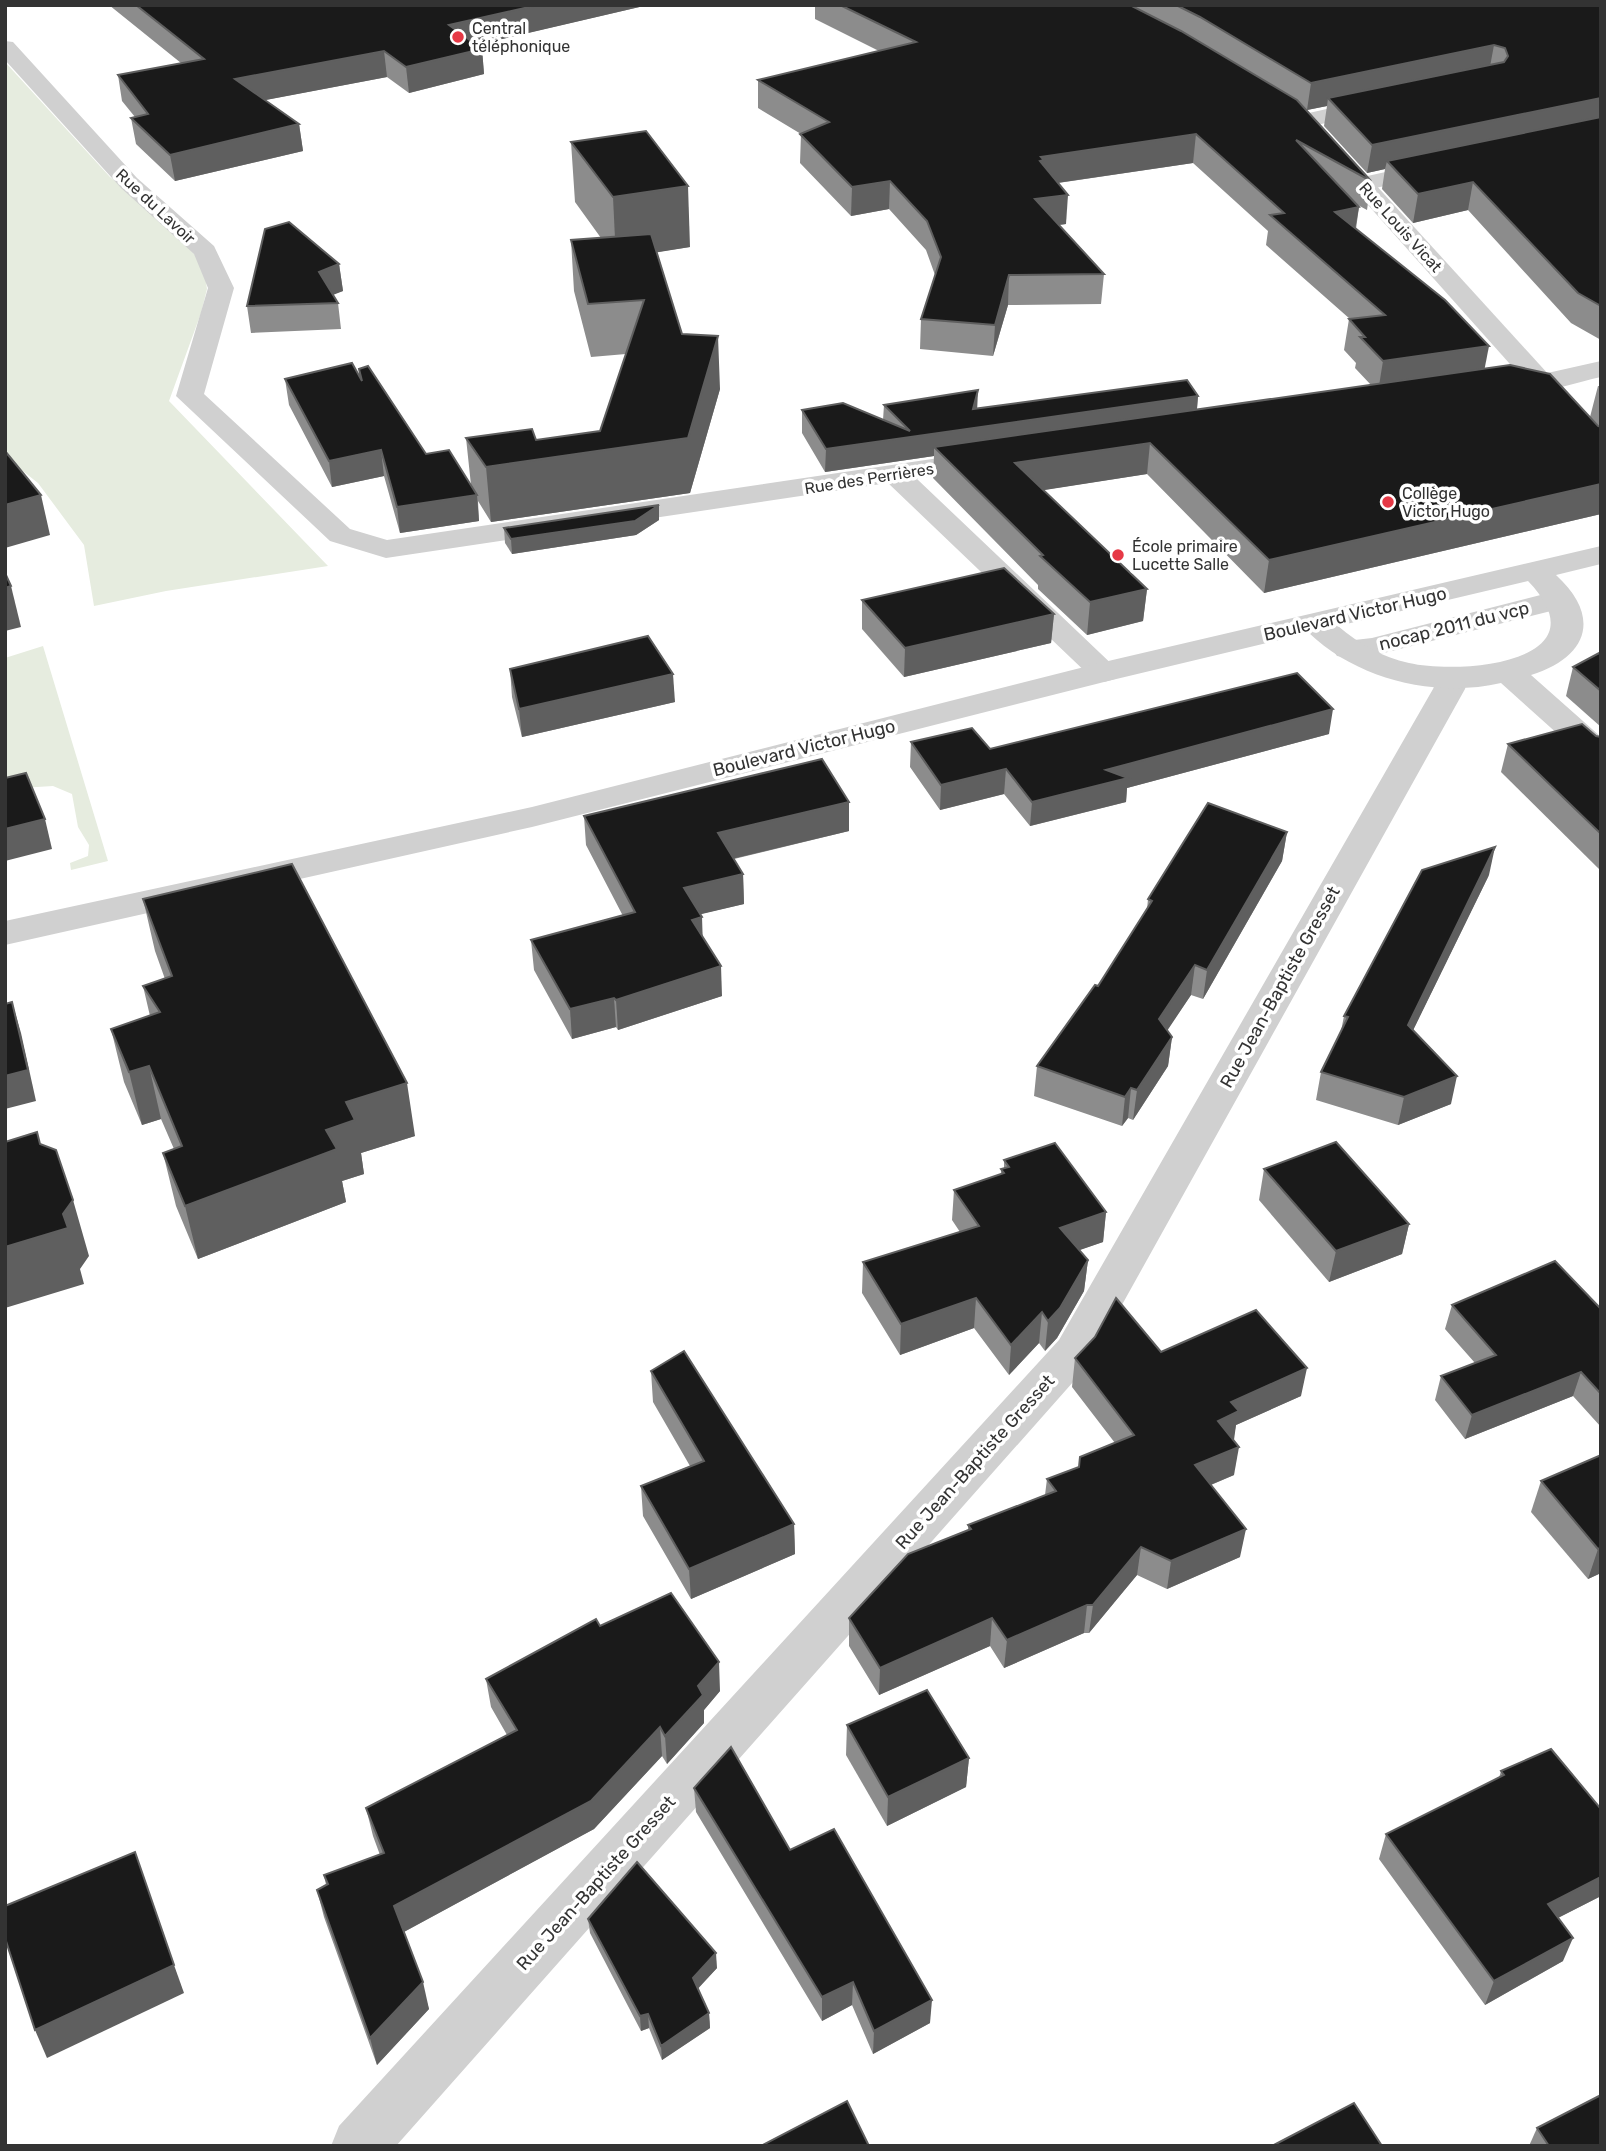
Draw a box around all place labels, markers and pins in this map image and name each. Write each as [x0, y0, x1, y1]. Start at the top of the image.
place label: Central téléphonique [472, 19, 570, 56]
marker: Central téléphonique [450, 29, 466, 45]
place label: Collège Victor Hugo [1402, 484, 1490, 521]
marker: Collège Victor Hugo [1380, 494, 1396, 510]
place label: École primaire Lucette Salle [1132, 537, 1238, 574]
marker: École primaire Lucette Salle [1110, 547, 1126, 563]

